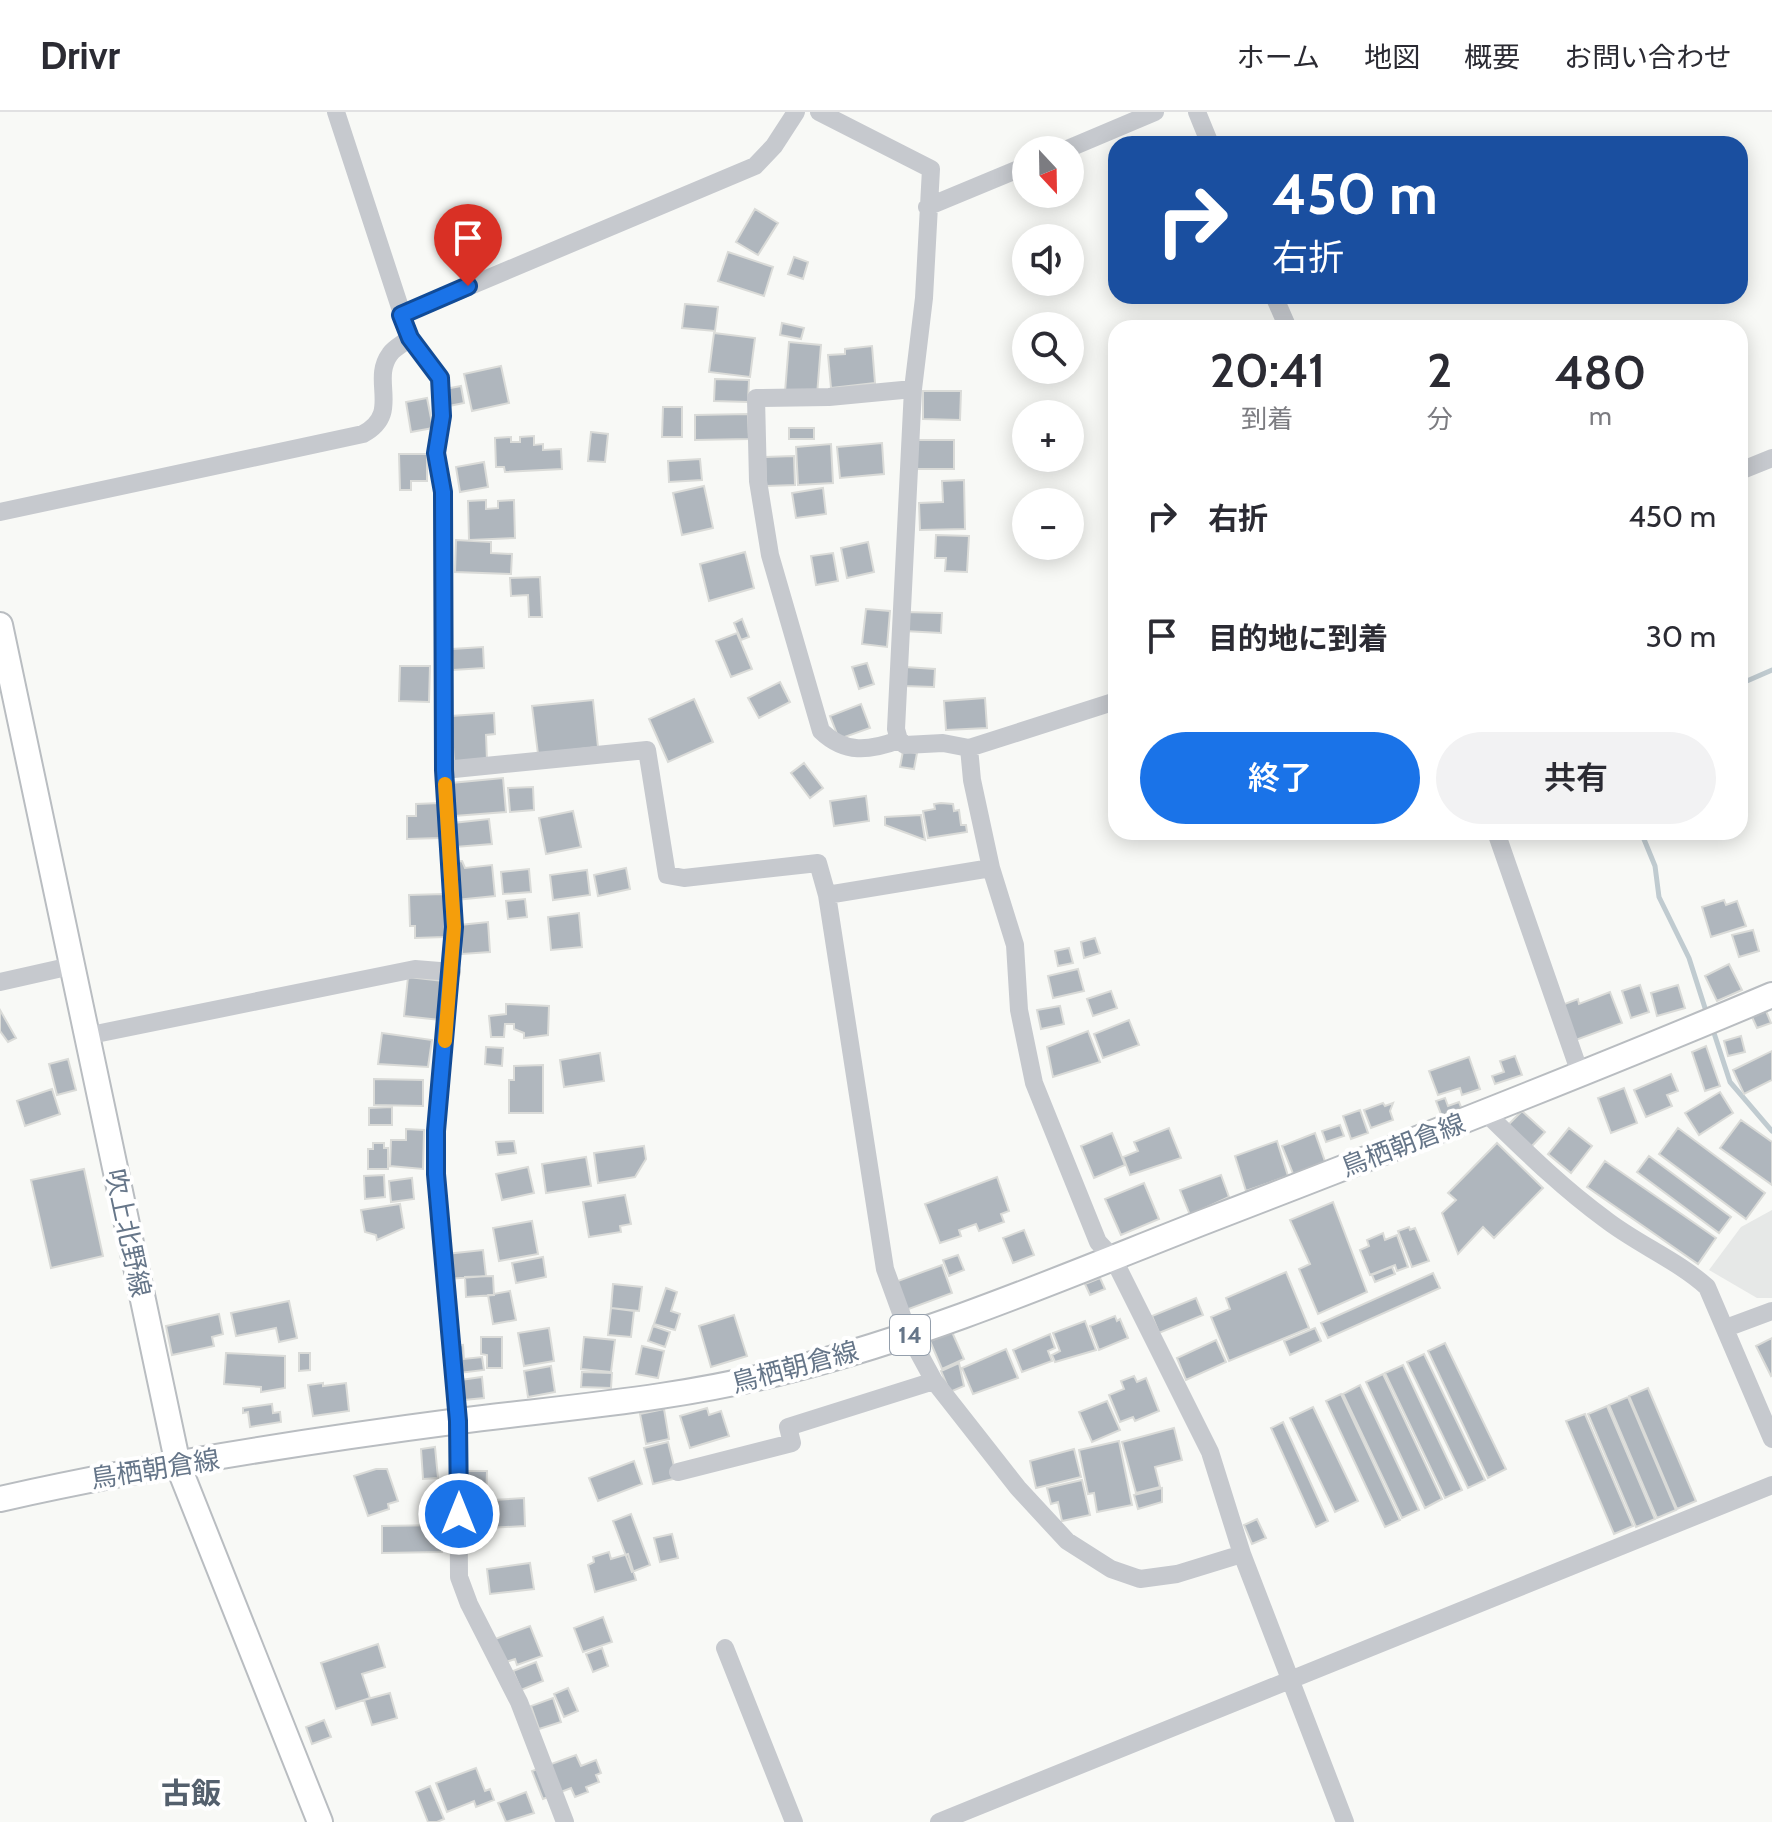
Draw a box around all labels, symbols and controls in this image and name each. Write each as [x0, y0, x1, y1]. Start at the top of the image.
text: Drivr [40, 32, 120, 79]
text: ホーム [1237, 40, 1320, 74]
text: 地図 [1364, 40, 1420, 74]
text: 概要 [1464, 40, 1520, 74]
text: お問い合わせ [1564, 40, 1732, 74]
north arrow [1012, 136, 1084, 208]
map controls [1012, 136, 1084, 560]
text: 450 m [1272, 160, 1438, 228]
icon: right [1140, 168, 1244, 272]
pin [434, 204, 502, 286]
icon: arrive [446, 216, 490, 260]
button: sound [1012, 224, 1084, 296]
text: 右折 [1272, 235, 1344, 279]
button: search [1012, 312, 1084, 384]
text: 20:41 [1210, 341, 1325, 399]
text: 2 [1427, 341, 1452, 399]
text: 480 [1554, 343, 1646, 401]
button: + [1012, 400, 1084, 472]
text: m [1589, 400, 1612, 432]
text: 到着 [1241, 403, 1293, 435]
text: 分 [1427, 403, 1453, 435]
button: − [1012, 488, 1084, 560]
icon: right [1140, 494, 1184, 538]
text: 450 m [1628, 498, 1716, 535]
text: 右折 [1208, 500, 1268, 537]
icon: arrive [1140, 614, 1184, 658]
text: 30 m [1646, 618, 1716, 655]
text: 目的地に到着 [1208, 620, 1388, 657]
button: 終了 [1140, 732, 1420, 824]
button: 共有 [1436, 732, 1716, 824]
street label: 鳥栖朝倉線 [1337, 1107, 1469, 1183]
street label: 吹上北野線 [99, 1166, 157, 1300]
road number: 14 [890, 1315, 930, 1355]
street label: 鳥栖朝倉線 [728, 1335, 862, 1399]
street label: 鳥栖朝倉線 [88, 1443, 222, 1495]
position arrow [417, 1472, 501, 1556]
district label: 古飯 [161, 1775, 221, 1812]

